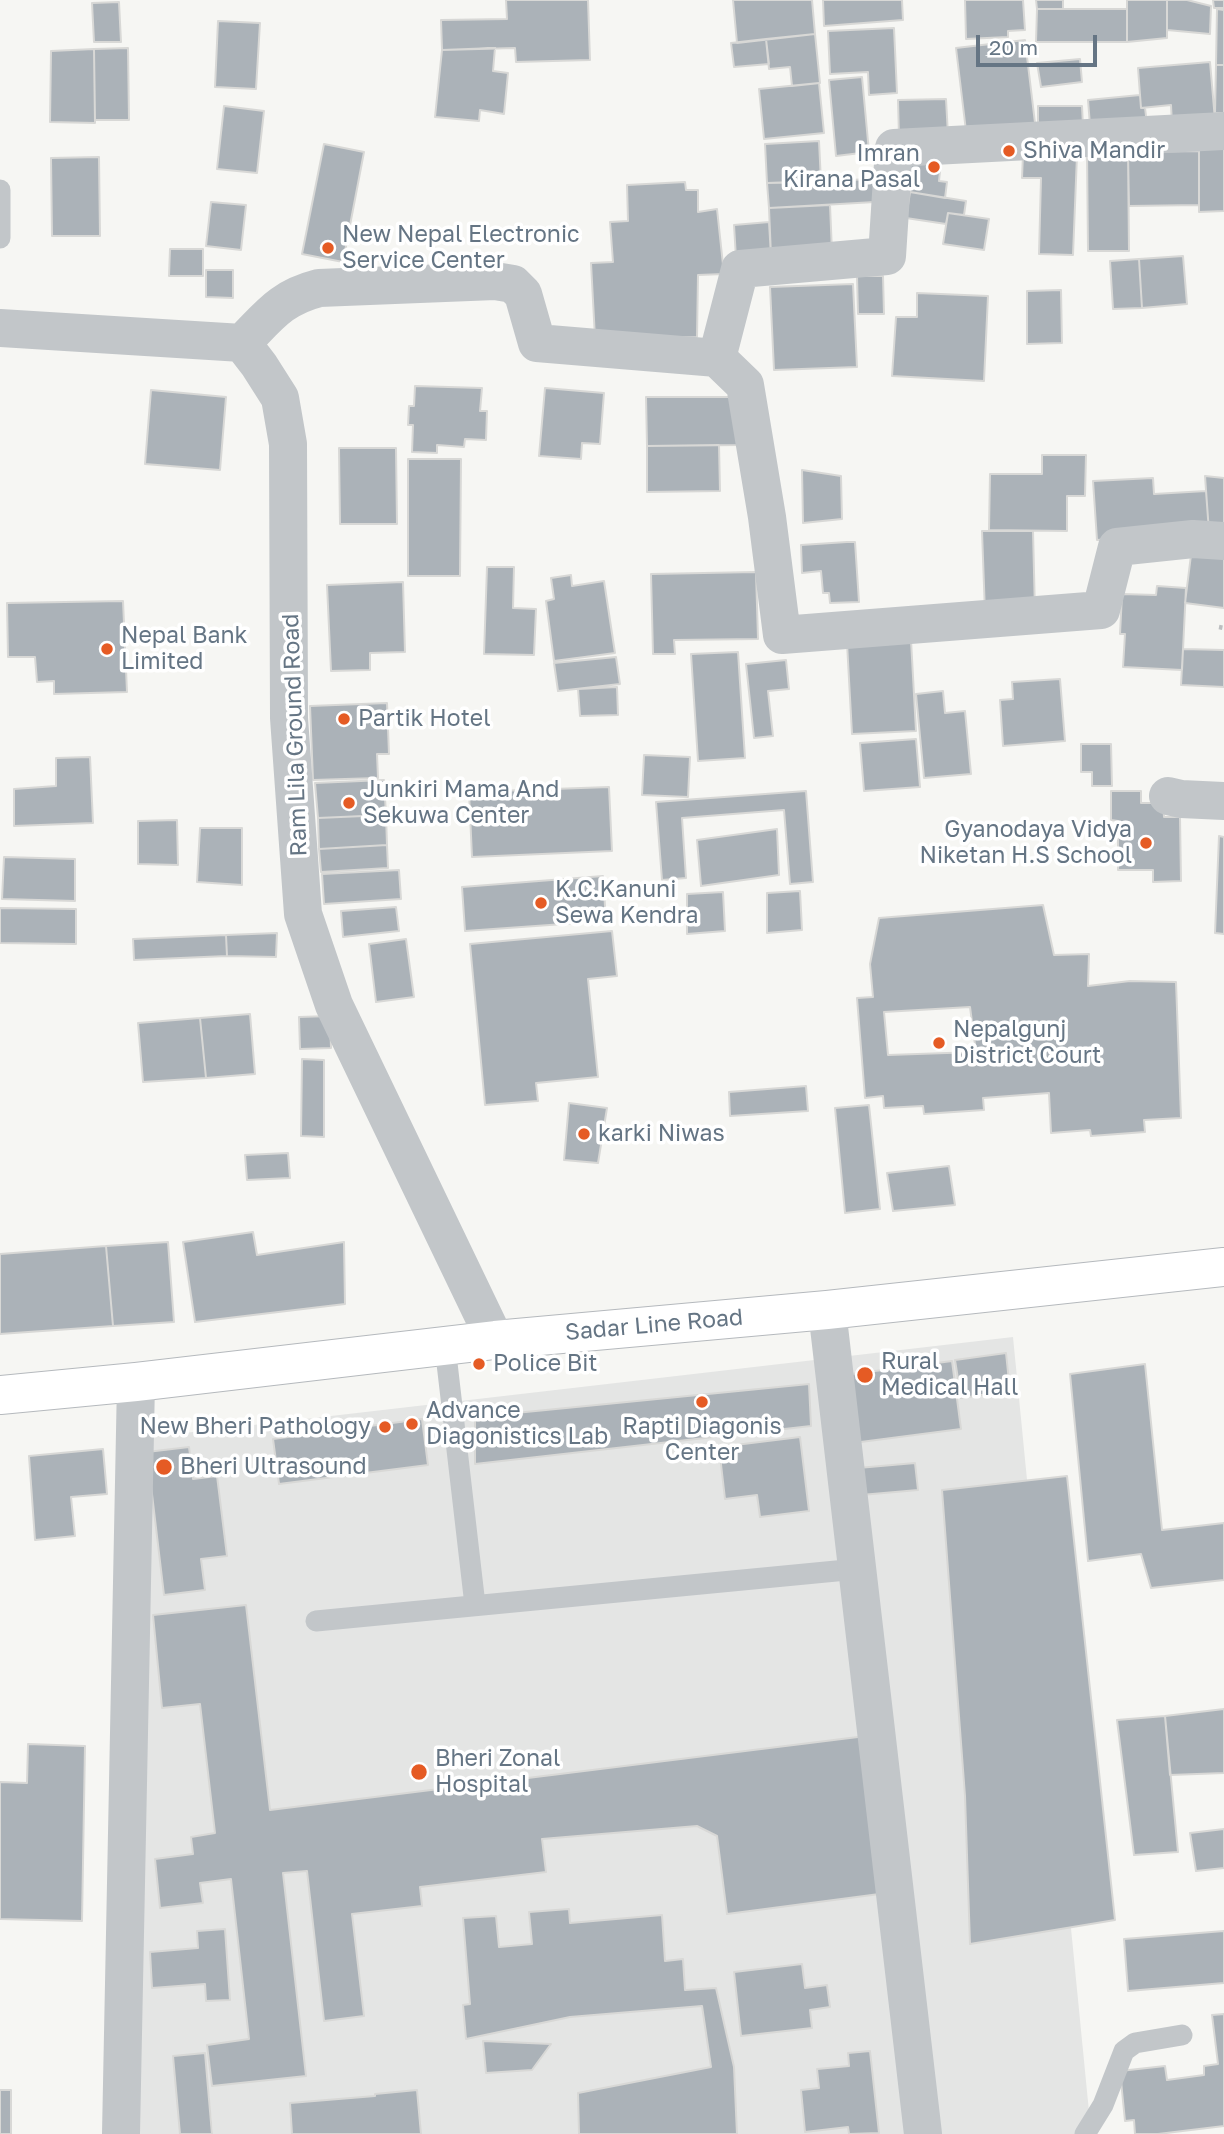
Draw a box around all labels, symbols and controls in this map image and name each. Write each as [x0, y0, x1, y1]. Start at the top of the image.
scale bar [979, 21, 1100, 65]
text: 20 m [989, 34, 1038, 60]
place label: Shiva Mandir [1023, 137, 1165, 165]
place label: Imran Kirana Pasal [783, 140, 920, 194]
marker: Shiva Mandir [1001, 143, 1017, 159]
marker: Imran Kirana Pasal [926, 159, 942, 175]
place label: New Nepal Electronic Service Center [342, 221, 580, 275]
marker: New Nepal Electronic Service Center [320, 240, 336, 256]
street label: Ram Lila Ground Road [277, 613, 313, 857]
place label: Nepal Bank Limited [121, 622, 248, 676]
marker: Nepal Bank Limited [99, 641, 115, 657]
place label: Partik Hotel [358, 705, 491, 733]
marker: Partik Hotel [336, 711, 352, 727]
place label: Junkiri Mama And Sekuwa Center [363, 776, 559, 830]
marker: Junkiri Mama And Sekuwa Center [341, 795, 357, 811]
place label: Gyanodaya Vidya Niketan H.S School [919, 816, 1132, 870]
marker: Gyanodaya Vidya Niketan H.S School [1138, 835, 1154, 851]
place label: K.C.Kanuni Sewa Kendra [555, 876, 699, 930]
marker: K.C.Kanuni Sewa Kendra [533, 895, 549, 911]
place label: Nepalgunj District Court [953, 1016, 1101, 1070]
marker: Nepalgunj District Court [931, 1035, 947, 1051]
place label: karki Niwas [598, 1120, 725, 1148]
marker: karki Niwas [576, 1126, 592, 1142]
street label: Sadar Line Road [564, 1303, 744, 1347]
place label: Rural Medical Hall [881, 1348, 1018, 1402]
place label: Police Bit [493, 1350, 598, 1378]
marker: Police Bit [471, 1356, 487, 1372]
marker: Rural Medical Hall [855, 1365, 875, 1385]
marker: Rapti Diagonis Center [694, 1394, 710, 1410]
place label: Advance Diagonistics Lab [426, 1397, 608, 1451]
place label: New Bheri Pathology [140, 1413, 371, 1441]
place label: Rapti Diagonis Center [622, 1413, 782, 1467]
marker: Advance Diagonistics Lab [404, 1416, 420, 1432]
marker: New Bheri Pathology [377, 1419, 393, 1435]
place label: Bheri Ultrasound [180, 1453, 367, 1481]
marker: Bheri Ultrasound [154, 1457, 174, 1477]
place label: Bheri Zonal Hospital [435, 1745, 560, 1799]
marker: Bheri Zonal Hospital [409, 1762, 429, 1782]

